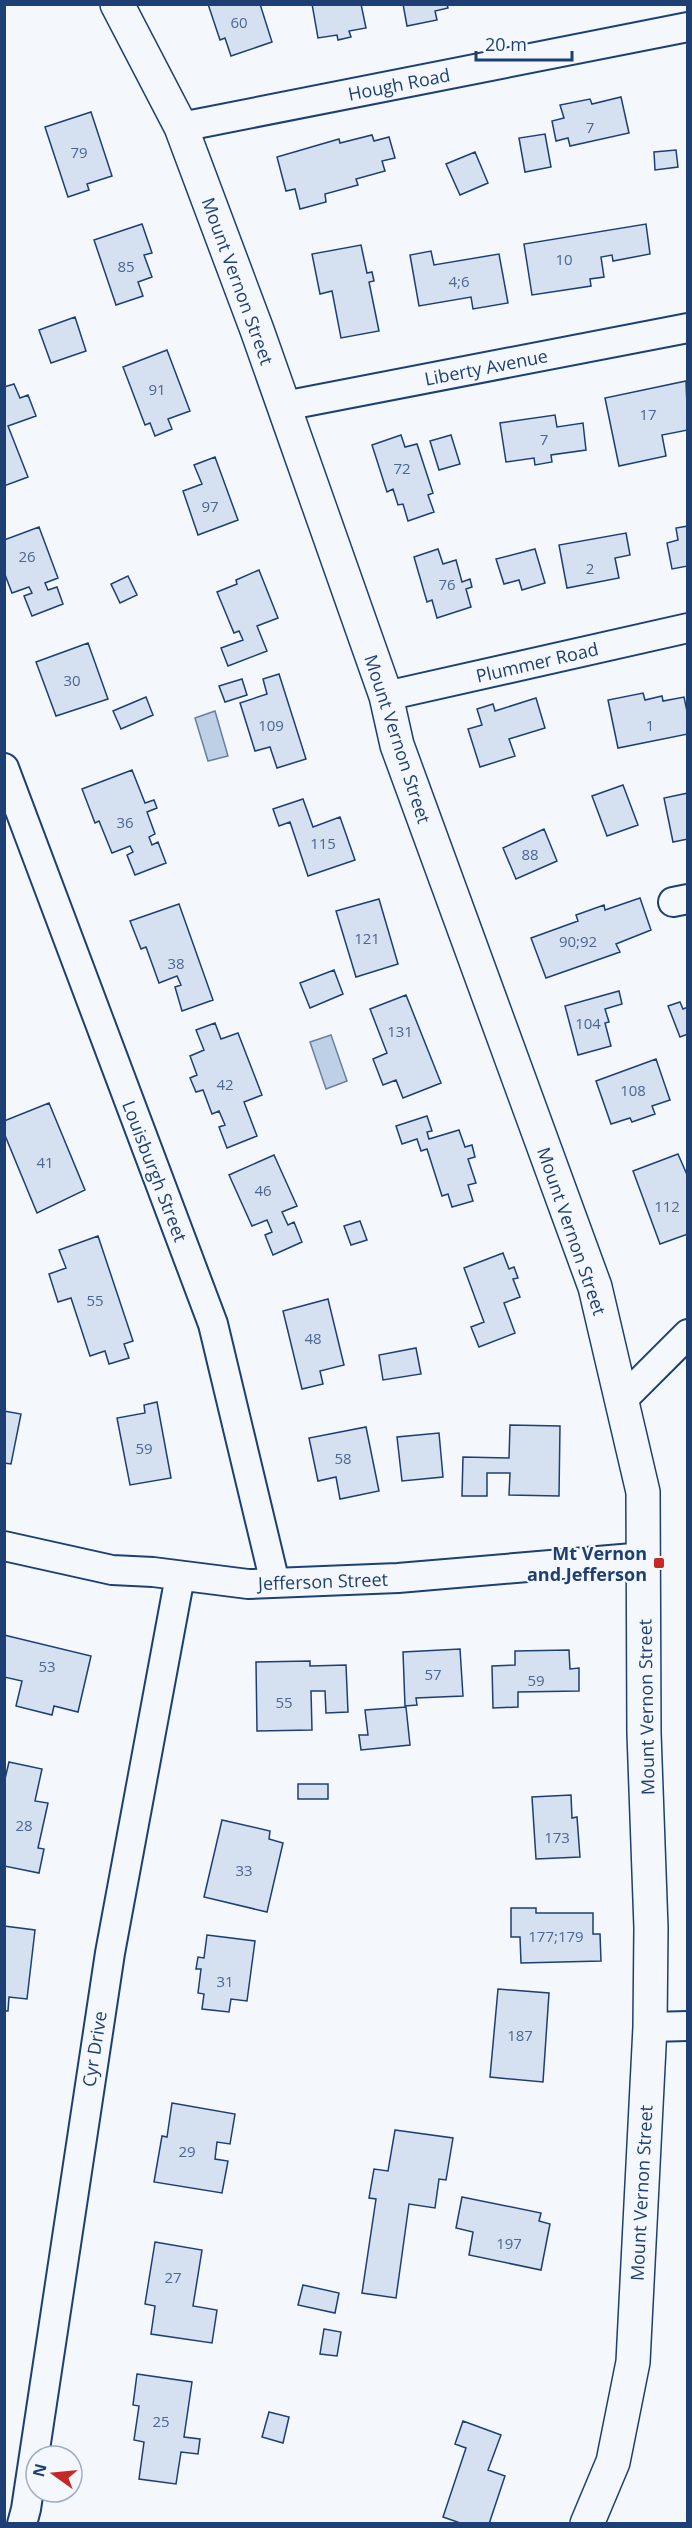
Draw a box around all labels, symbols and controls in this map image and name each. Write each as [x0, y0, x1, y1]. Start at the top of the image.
house number: 60 [230, 12, 248, 32]
scale bar [476, 24, 572, 62]
text: 20 m [485, 32, 527, 56]
street label: Hough Road [346, 62, 452, 106]
house number: 7 [586, 117, 594, 137]
house number: 79 [70, 142, 88, 162]
street label: Mount Vernon Street [197, 194, 279, 368]
house number: 10 [555, 249, 573, 269]
house number: 85 [117, 256, 135, 276]
house number: 4;6 [448, 271, 470, 291]
street label: Liberty Avenue [422, 343, 550, 391]
house number: 91 [148, 379, 166, 399]
house number: 17 [639, 404, 657, 424]
house number: 7 [540, 429, 548, 449]
house number: 72 [393, 458, 411, 478]
house number: 97 [201, 496, 219, 516]
house number: 26 [18, 546, 36, 566]
house number: 2 [586, 558, 594, 578]
house number: 76 [438, 574, 456, 594]
street label: Plummer Road [473, 636, 601, 688]
street label: Mount Vernon Street [359, 651, 437, 827]
house number: 30 [63, 670, 81, 690]
house number: 109 [258, 715, 284, 735]
house number: 1 [646, 715, 654, 735]
house number: 36 [116, 812, 134, 832]
house number: 115 [310, 833, 336, 853]
house number: 88 [521, 844, 539, 864]
house number: 121 [354, 928, 380, 948]
house number: 90;92 [559, 931, 597, 951]
house number: 38 [167, 953, 185, 973]
house number: 104 [575, 1013, 601, 1033]
house number: 131 [387, 1021, 413, 1041]
house number: 42 [216, 1074, 234, 1094]
house number: 108 [620, 1080, 646, 1100]
street label: Louisburgh Street [117, 1097, 193, 1245]
street label: Mount Vernon Street [532, 1144, 612, 1318]
house number: 41 [36, 1152, 54, 1172]
house number: 46 [254, 1180, 272, 1200]
house number: 112 [654, 1196, 680, 1216]
house number: 55 [86, 1290, 104, 1310]
house number: 48 [304, 1328, 322, 1348]
house number: 59 [135, 1438, 153, 1458]
house number: 58 [334, 1448, 352, 1468]
place label: Mt Vernon and Jefferson [527, 1541, 647, 1586]
marker: Mt Vernon and Jefferson [652, 1556, 666, 1570]
street label: Jefferson Street [256, 1567, 388, 1595]
street label: Mount Vernon Street [632, 1619, 660, 1795]
house number: 53 [38, 1656, 56, 1676]
house number: 57 [424, 1664, 442, 1684]
house number: 59 [527, 1670, 545, 1690]
house number: 55 [275, 1692, 293, 1712]
house number: 28 [15, 1815, 33, 1835]
house number: 173 [544, 1827, 570, 1847]
house number: 33 [235, 1860, 253, 1880]
house number: 177;179 [528, 1926, 584, 1946]
house number: 31 [216, 1971, 234, 1991]
street label: Cyr Drive [76, 2009, 112, 2089]
house number: 187 [507, 2025, 533, 2045]
street label: Mount Vernon Street [624, 2104, 658, 2282]
house number: 29 [178, 2141, 196, 2161]
house number: 197 [496, 2233, 522, 2253]
house number: 27 [164, 2267, 182, 2287]
house number: 25 [152, 2411, 170, 2431]
north arrow [24, 2444, 84, 2504]
text: N [27, 2461, 52, 2479]

